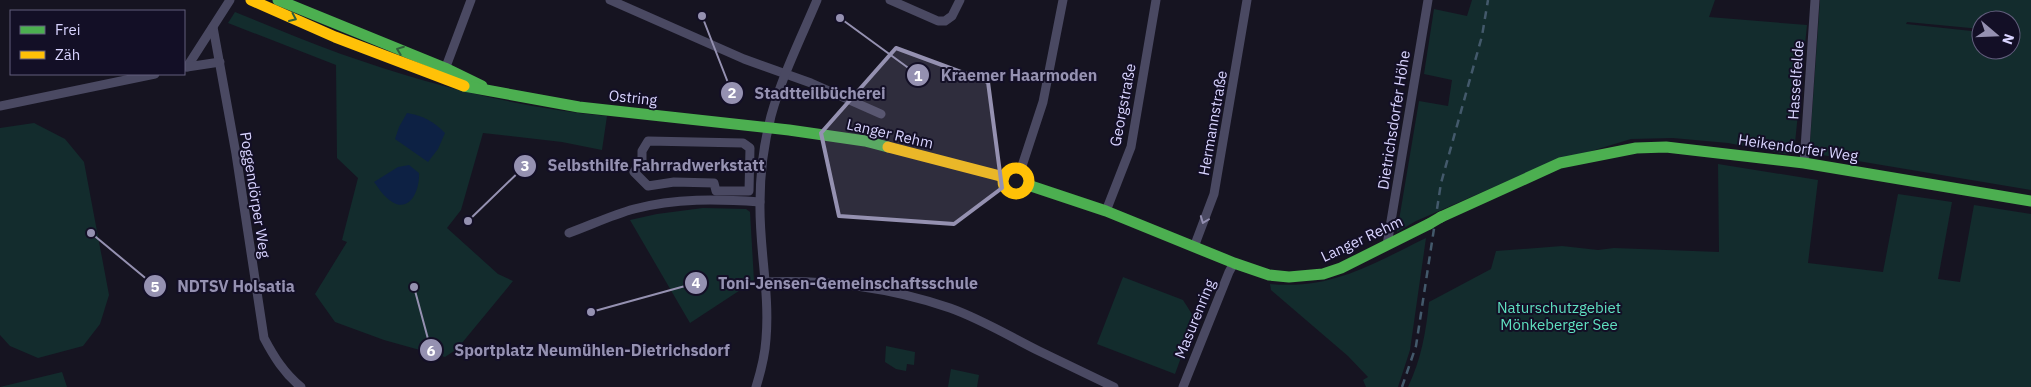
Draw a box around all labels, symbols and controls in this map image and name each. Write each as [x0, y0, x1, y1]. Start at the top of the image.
legend [10, 10, 185, 75]
north arrow [1971, 10, 2021, 60]
one-way arrow [288, 12, 297, 23]
text: Frei [55, 20, 81, 39]
text: N [1998, 32, 2018, 47]
street label: Hasselfelde [1783, 40, 1808, 120]
text: Zäh [55, 45, 80, 64]
one-way arrow [396, 46, 405, 57]
street label: Dietrichsdorfer Höhe [1373, 49, 1414, 191]
callout: Kraemer Haarmoden [906, 60, 1107, 91]
street label: Georgstraße [1105, 62, 1140, 148]
text: Kraemer Haarmoden [941, 65, 1097, 85]
text: 1 [913, 66, 923, 85]
street label: Hermannstraße [1194, 69, 1231, 177]
callout: Stadtteilbücherei [720, 78, 896, 109]
text: 2 [727, 83, 737, 102]
text: Stadtteilbücherei [754, 83, 886, 103]
street label: Ostring [608, 86, 658, 110]
street label: Langer Rehm [845, 114, 935, 153]
street label: Poggendörper Weg [236, 130, 275, 260]
street label: Heikendorfer Weg [1737, 130, 1859, 165]
callout: Selbsthilfe Fahrradwerkstatt [513, 150, 775, 181]
text: Selbsthilfe Fahrradwerkstatt [547, 155, 765, 175]
text: 3 [520, 156, 530, 175]
street label: Langer Rehm [1318, 211, 1406, 266]
one-way arrow [1200, 216, 1210, 224]
callout: Toni-Jensen-Gemeinschaftsschule [683, 268, 989, 299]
callout: NDTSV Holsatia [143, 271, 305, 302]
text: 4 [691, 273, 701, 292]
text: Toni-Jensen-Gemeinschaftsschule [718, 273, 978, 293]
text: NDTSV Holsatia [177, 276, 295, 296]
street label: Masurenring [1170, 276, 1219, 361]
text: 5 [150, 277, 160, 296]
park label: Naturschutzgebiet Mönkeberger See [1497, 298, 1621, 334]
callout: Sportplatz Neumühlen-Dietrichsdorf [419, 335, 739, 366]
text: Sportplatz Neumühlen-Dietrichsdorf [454, 340, 730, 360]
text: 6 [426, 341, 436, 360]

